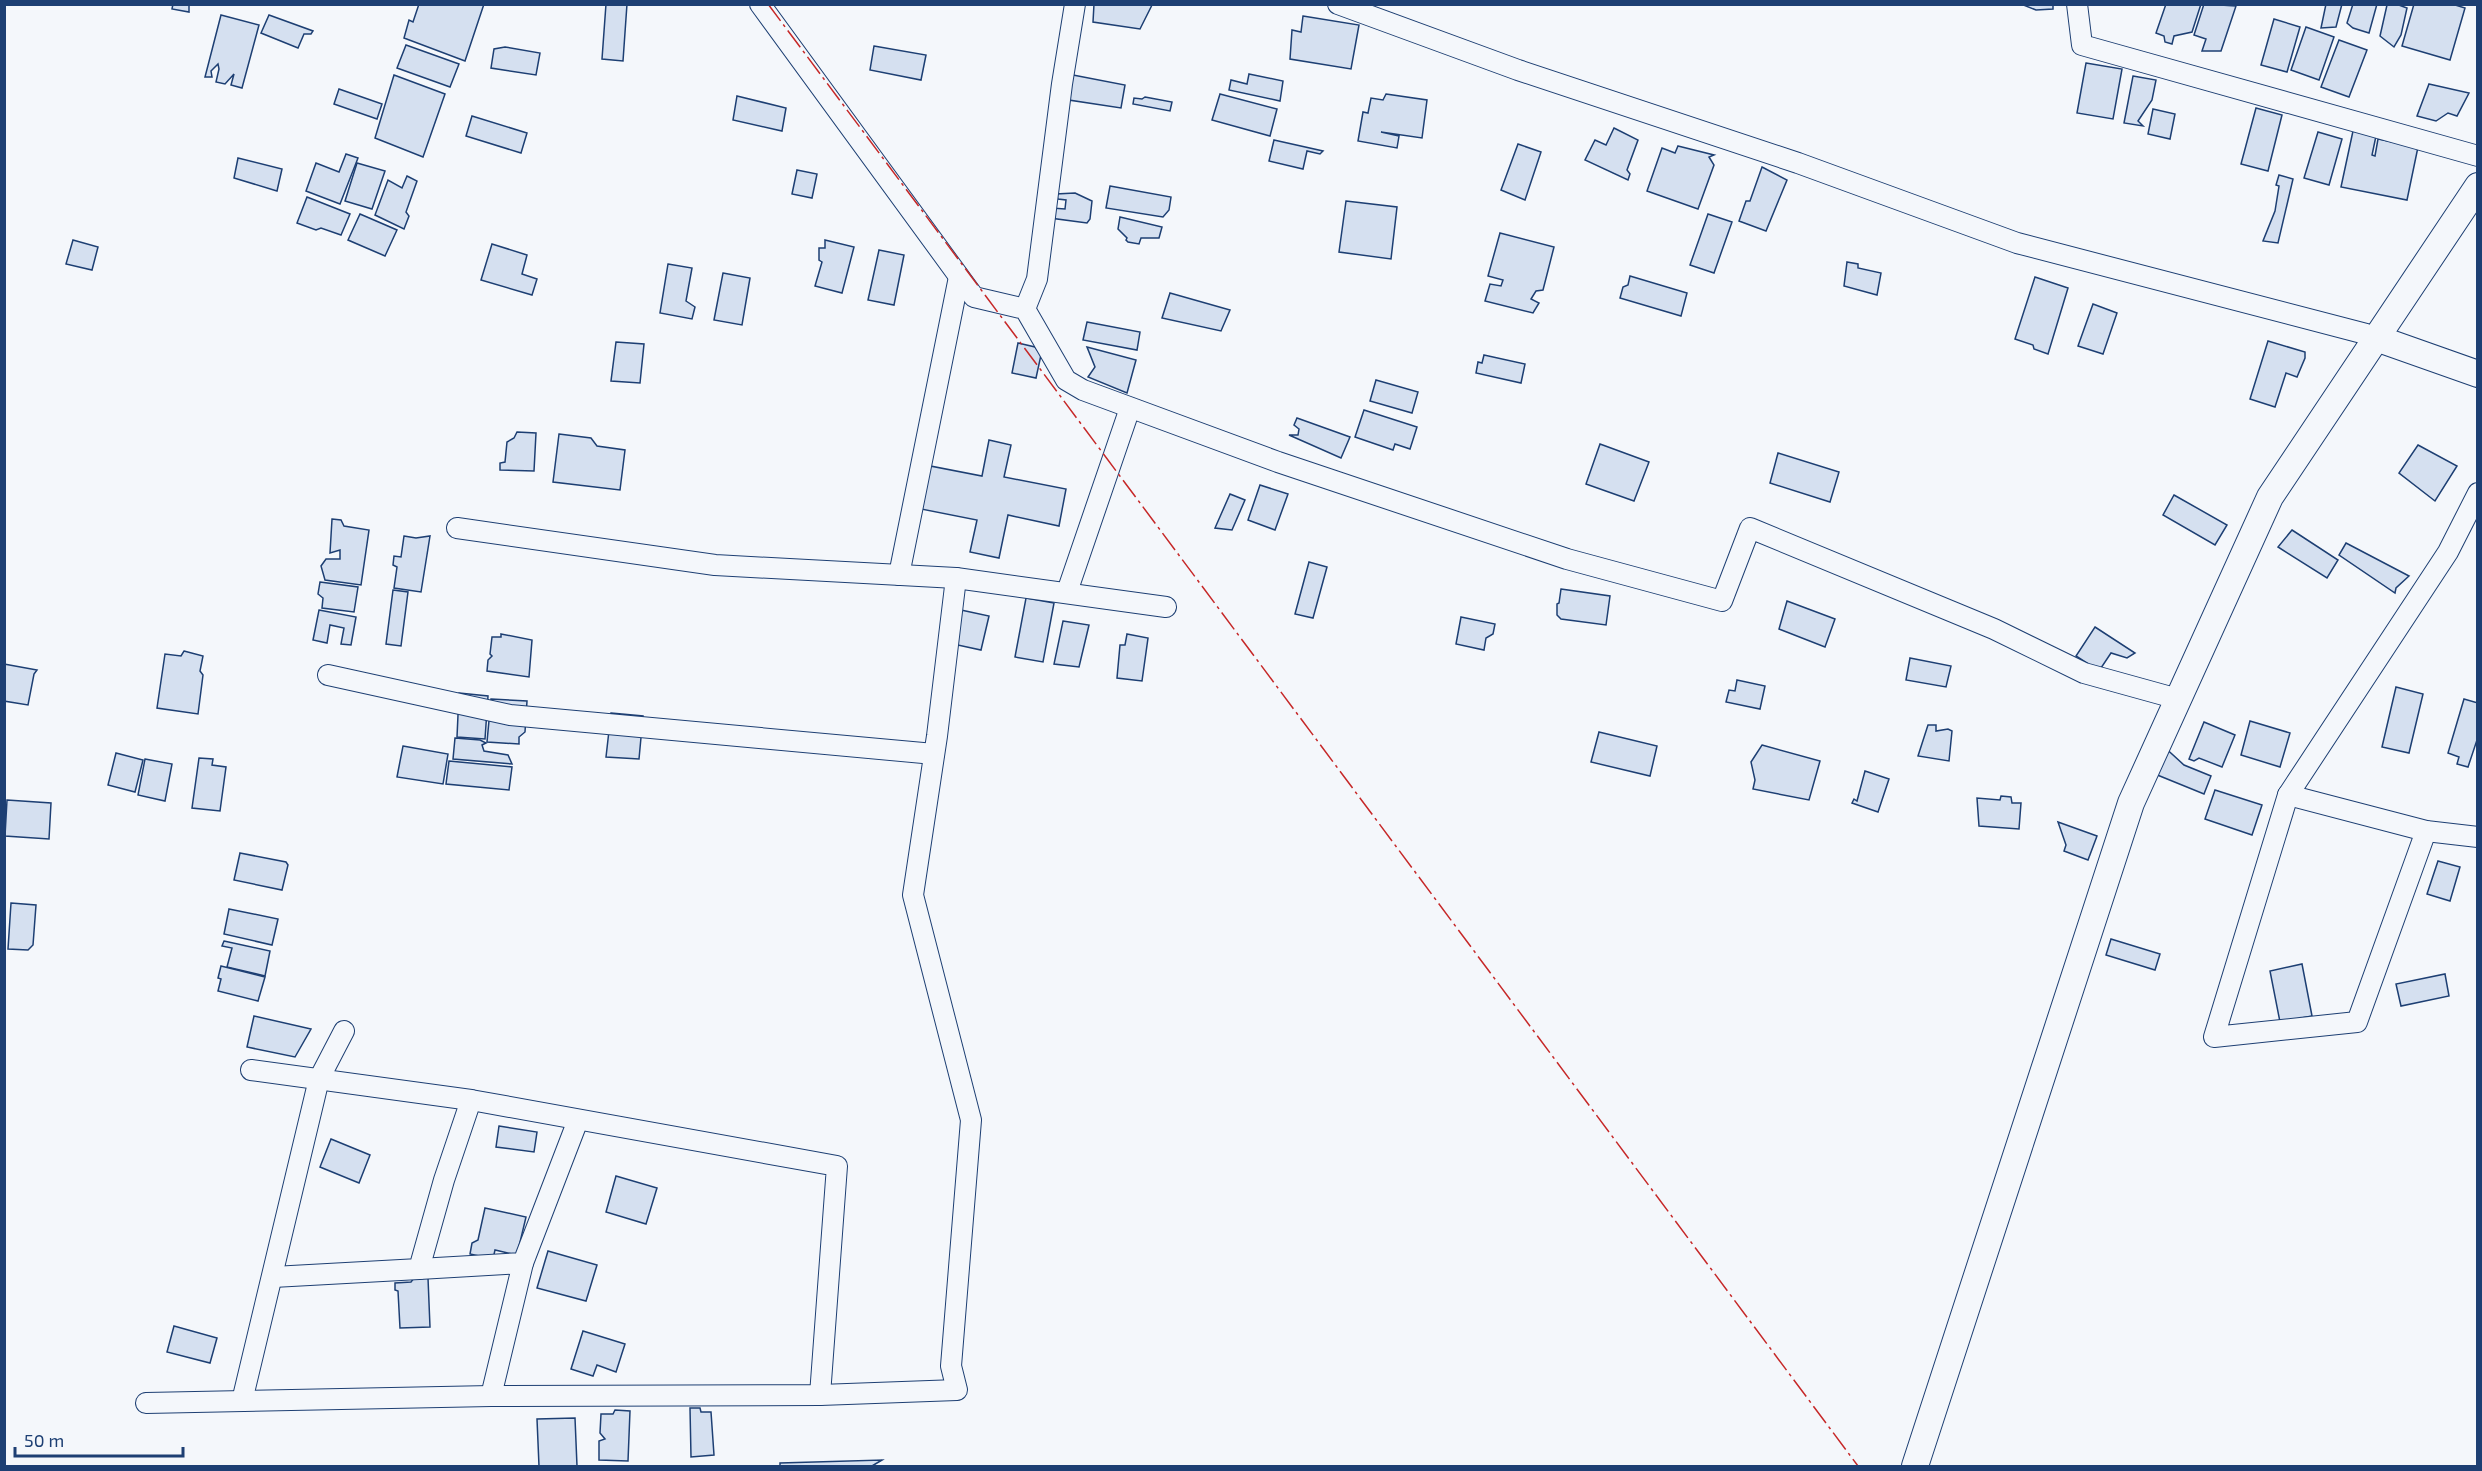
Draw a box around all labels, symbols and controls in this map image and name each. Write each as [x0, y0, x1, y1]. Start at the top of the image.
scale bar [15, 1420, 183, 1458]
text: 50 m [24, 1429, 64, 1451]

